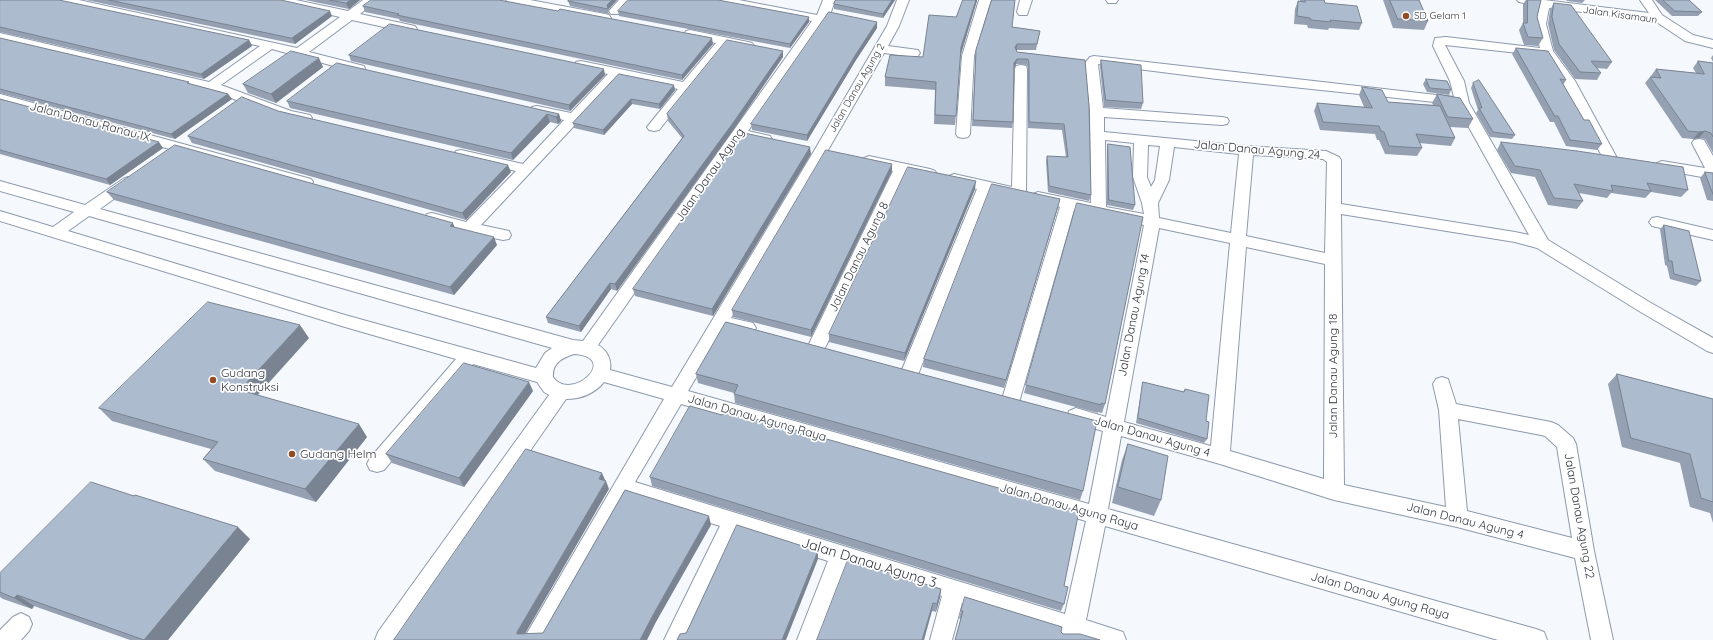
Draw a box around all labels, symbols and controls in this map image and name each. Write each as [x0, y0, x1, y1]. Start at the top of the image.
street label: Jalan Kisamaun [1582, 4, 1658, 26]
place label: SD Gelam 1 [1414, 10, 1466, 22]
marker: SD Gelam 1 [1401, 11, 1411, 21]
street label: Jalan Danau Agung 2 [827, 41, 887, 135]
street label: Jalan Danau Ranau IX [28, 99, 152, 145]
street label: Jalan Danau Agung [672, 125, 748, 225]
street label: Jalan Danau Agung 24 [1193, 137, 1321, 163]
street label: Jalan Danau Agung 8 [826, 200, 892, 314]
street label: Jalan Danau Agung 14 [1115, 252, 1153, 378]
street label: Jalan Danau Agung 18 [1326, 313, 1340, 439]
place label: Gudang Konstruksi [221, 366, 279, 394]
marker: Gudang Konstruksi [208, 375, 218, 385]
street label: Jalan Danau Agung Raya [686, 391, 828, 445]
street label: Jalan Danau Agung 4 [1092, 413, 1212, 461]
place label: Gudang Helm [300, 447, 377, 461]
marker: Gudang Helm [287, 449, 297, 459]
street label: Jalan Danau Agung 22 [1561, 452, 1597, 580]
street label: Jalan Danau Agung Raya [998, 480, 1140, 534]
street label: Jalan Danau Agung 4 [1405, 499, 1525, 543]
street label: Jalan Danau Agung 3 [799, 534, 939, 592]
street label: Jalan Danau Agung Raya [1309, 569, 1451, 623]

